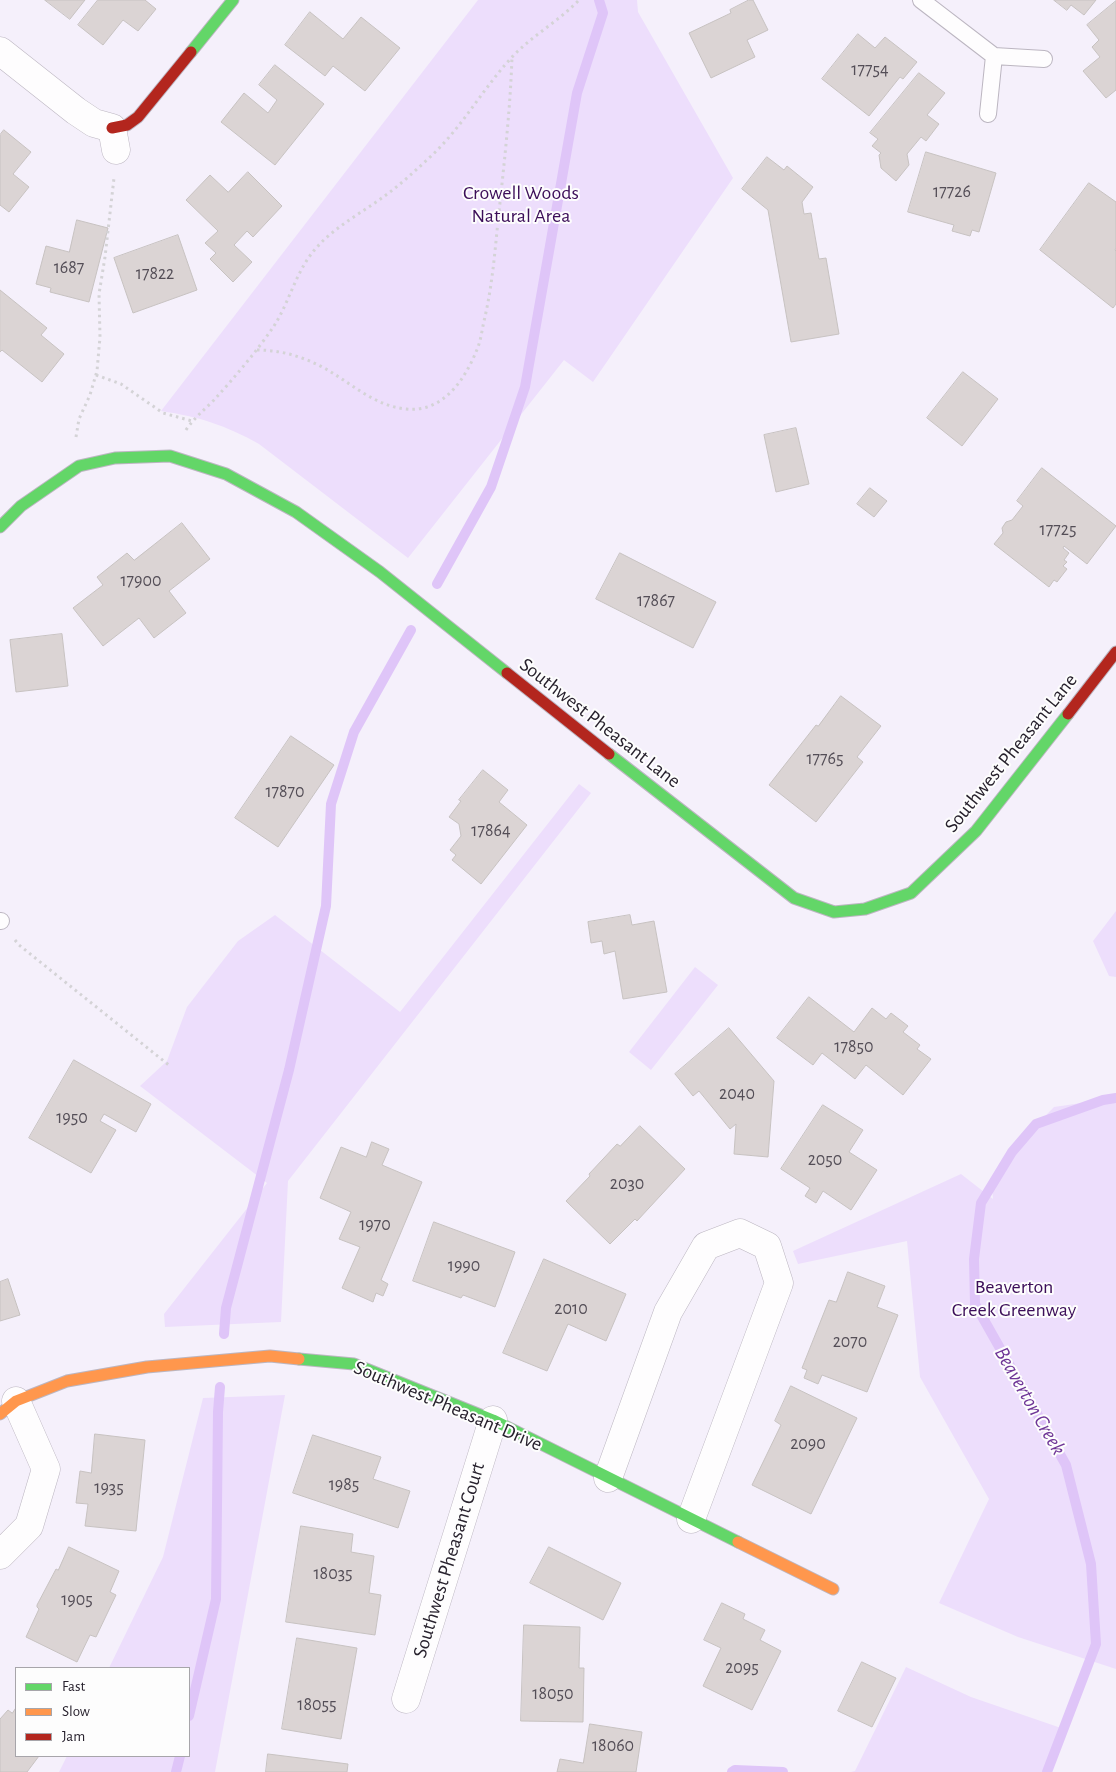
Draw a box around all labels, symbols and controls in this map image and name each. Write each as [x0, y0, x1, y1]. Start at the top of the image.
house number: 17754 [851, 59, 889, 81]
park label: Crowell Woods Natural Area [463, 181, 579, 228]
house number: 17726 [933, 181, 971, 203]
house number: 1687 [54, 257, 84, 279]
house number: 17822 [136, 263, 174, 285]
house number: 17725 [1040, 519, 1076, 541]
house number: 17900 [120, 570, 162, 592]
house number: 17867 [637, 590, 675, 612]
street label: Southwest Pheasant Lane [515, 653, 685, 793]
street label: Southwest Pheasant Lane [940, 669, 1082, 837]
house number: 17765 [806, 748, 844, 770]
house number: 17870 [265, 781, 305, 803]
house number: 17864 [471, 820, 511, 842]
house number: 17850 [834, 1036, 874, 1058]
house number: 2040 [719, 1083, 755, 1105]
house number: 1950 [56, 1107, 88, 1129]
house number: 2050 [808, 1149, 842, 1171]
house number: 2030 [610, 1173, 644, 1195]
house number: 1970 [359, 1214, 391, 1236]
house number: 1990 [448, 1255, 480, 1277]
park label: Beaverton Creek Greenway [952, 1275, 1076, 1322]
house number: 2010 [554, 1298, 588, 1320]
house number: 2070 [833, 1331, 867, 1353]
water label: Beaverton Creek [989, 1342, 1071, 1460]
street label: Southwest Pheasant Drive [350, 1355, 546, 1457]
house number: 2090 [790, 1433, 826, 1455]
street label: Southwest Pheasant Court [408, 1459, 490, 1661]
house number: 1985 [329, 1474, 359, 1496]
house number: 1935 [94, 1477, 124, 1499]
house number: 18035 [313, 1563, 353, 1585]
house number: 1905 [61, 1589, 93, 1611]
house number: 2095 [725, 1657, 759, 1679]
legend [15, 1667, 190, 1757]
text: Fast [62, 1679, 85, 1694]
house number: 18050 [532, 1683, 574, 1705]
house number: 18055 [297, 1694, 337, 1716]
text: Slow [62, 1704, 90, 1719]
text: Jam [62, 1729, 85, 1744]
house number: 18060 [592, 1735, 634, 1757]

